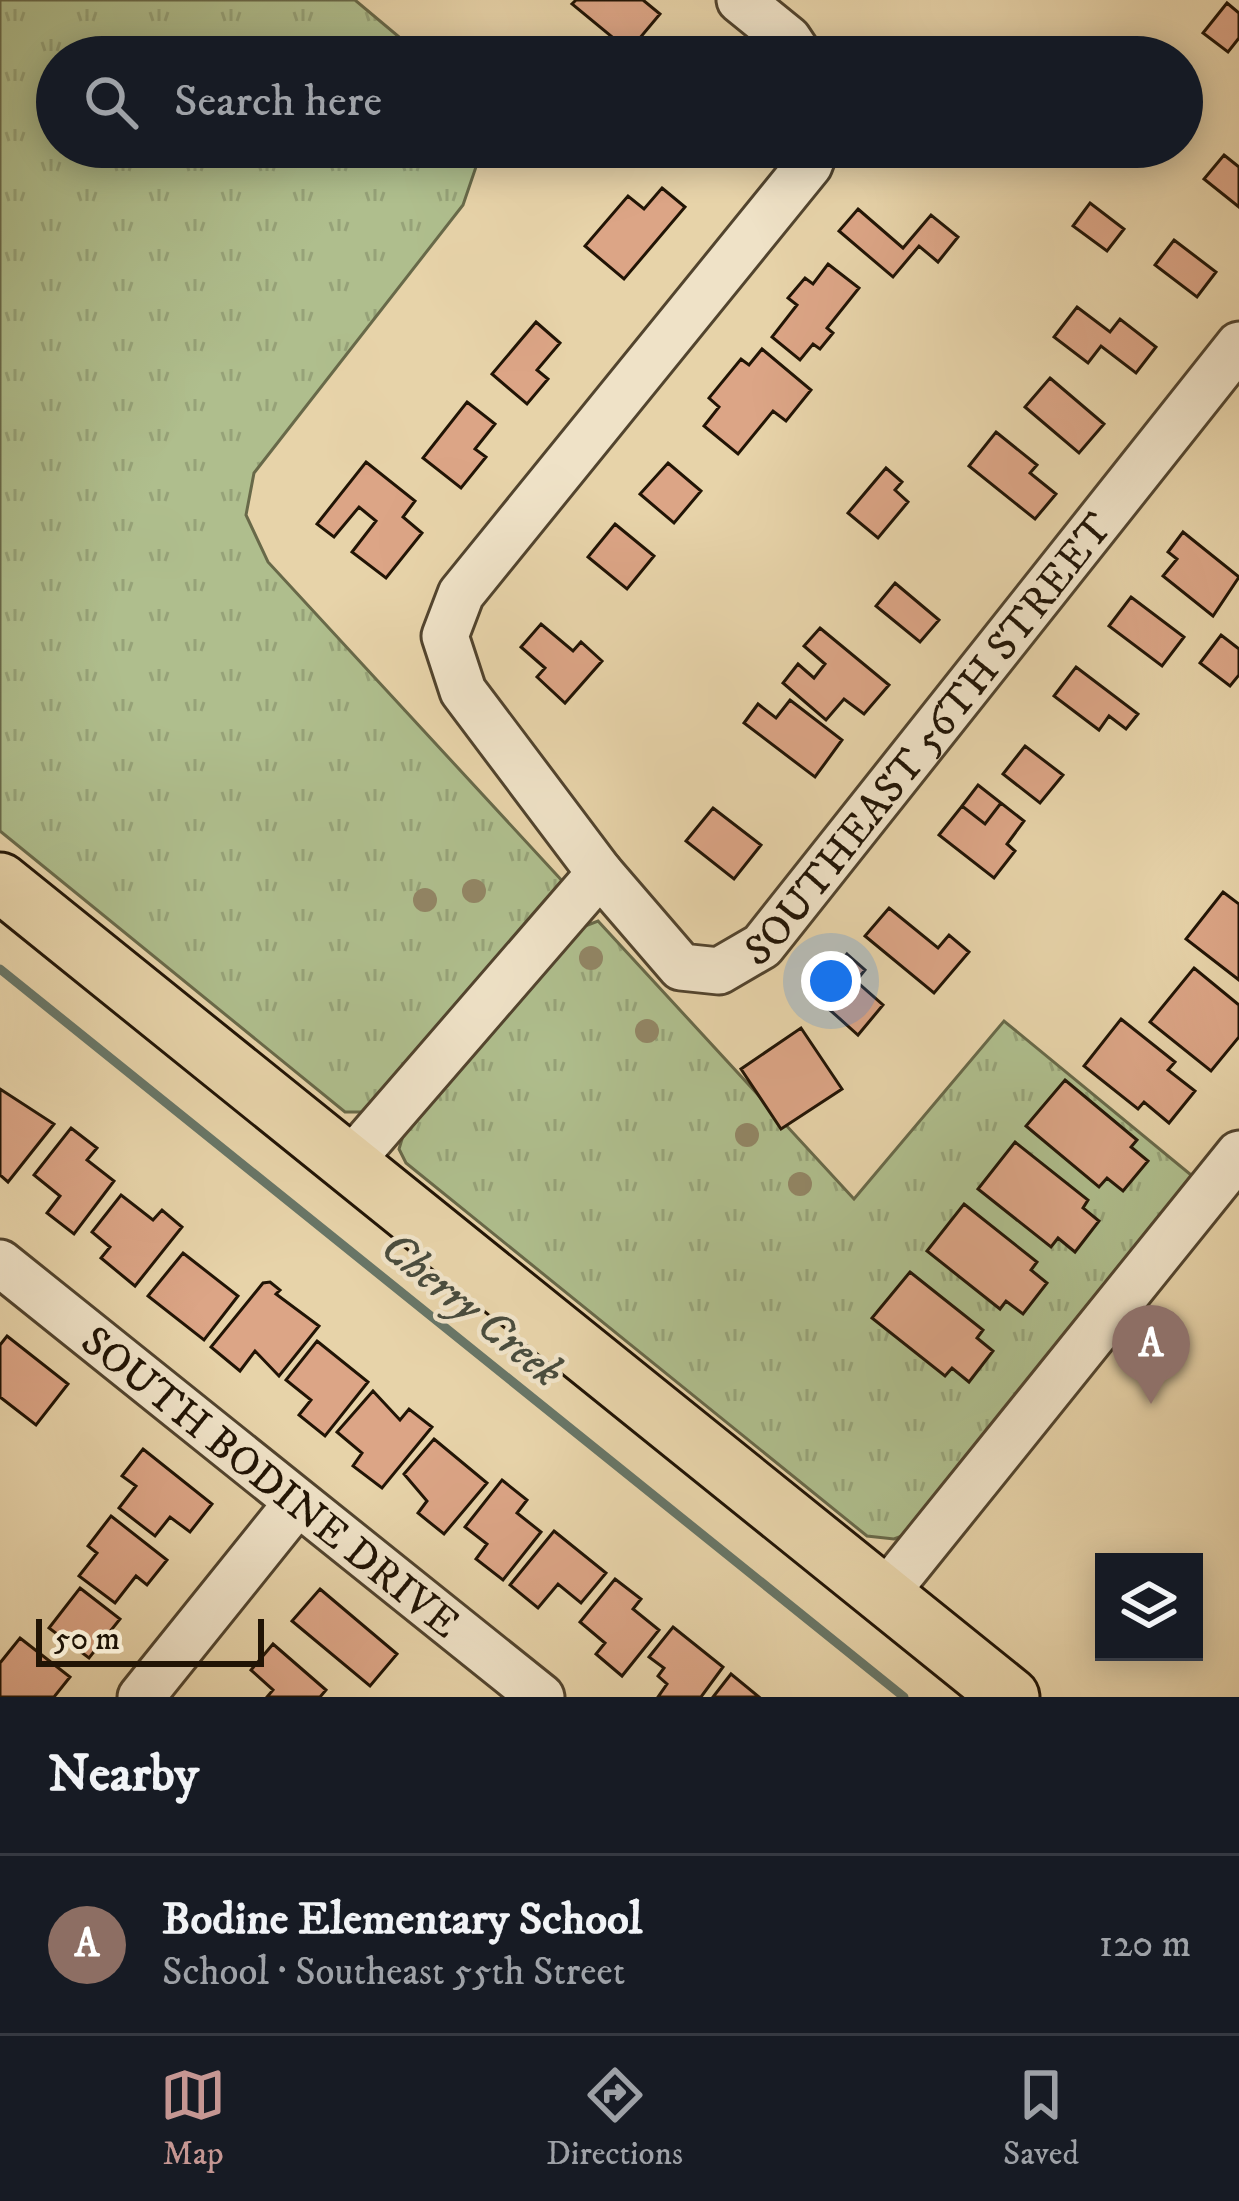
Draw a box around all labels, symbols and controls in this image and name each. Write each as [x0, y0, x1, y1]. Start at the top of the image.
search box [36, 36, 1203, 168]
icon: search [78, 69, 144, 135]
text: Search here [174, 74, 382, 130]
street label: SOUTHEAST 56TH STREET [737, 503, 1125, 979]
your location [801, 951, 861, 1011]
water label: Cherry Creek [369, 1220, 573, 1401]
pin: A [1112, 1305, 1190, 1404]
street label: SOUTH BODINE DRIVE [70, 1316, 469, 1650]
map controls [1095, 1553, 1203, 1661]
button: layers [1095, 1553, 1203, 1661]
scale bar [36, 1613, 264, 1666]
text: 50 m [54, 1619, 120, 1660]
text: Nearby [48, 1743, 199, 1807]
text: Bodine Elementary School [162, 1892, 642, 1948]
text: A [75, 1920, 99, 1969]
text: 120 m [1099, 1920, 1191, 1969]
text: School · Southeast 55th Street [162, 1948, 625, 1997]
tab: Map [160, 2062, 226, 2175]
tab: Directions [546, 2062, 683, 2175]
tab: Saved [1003, 2062, 1079, 2175]

